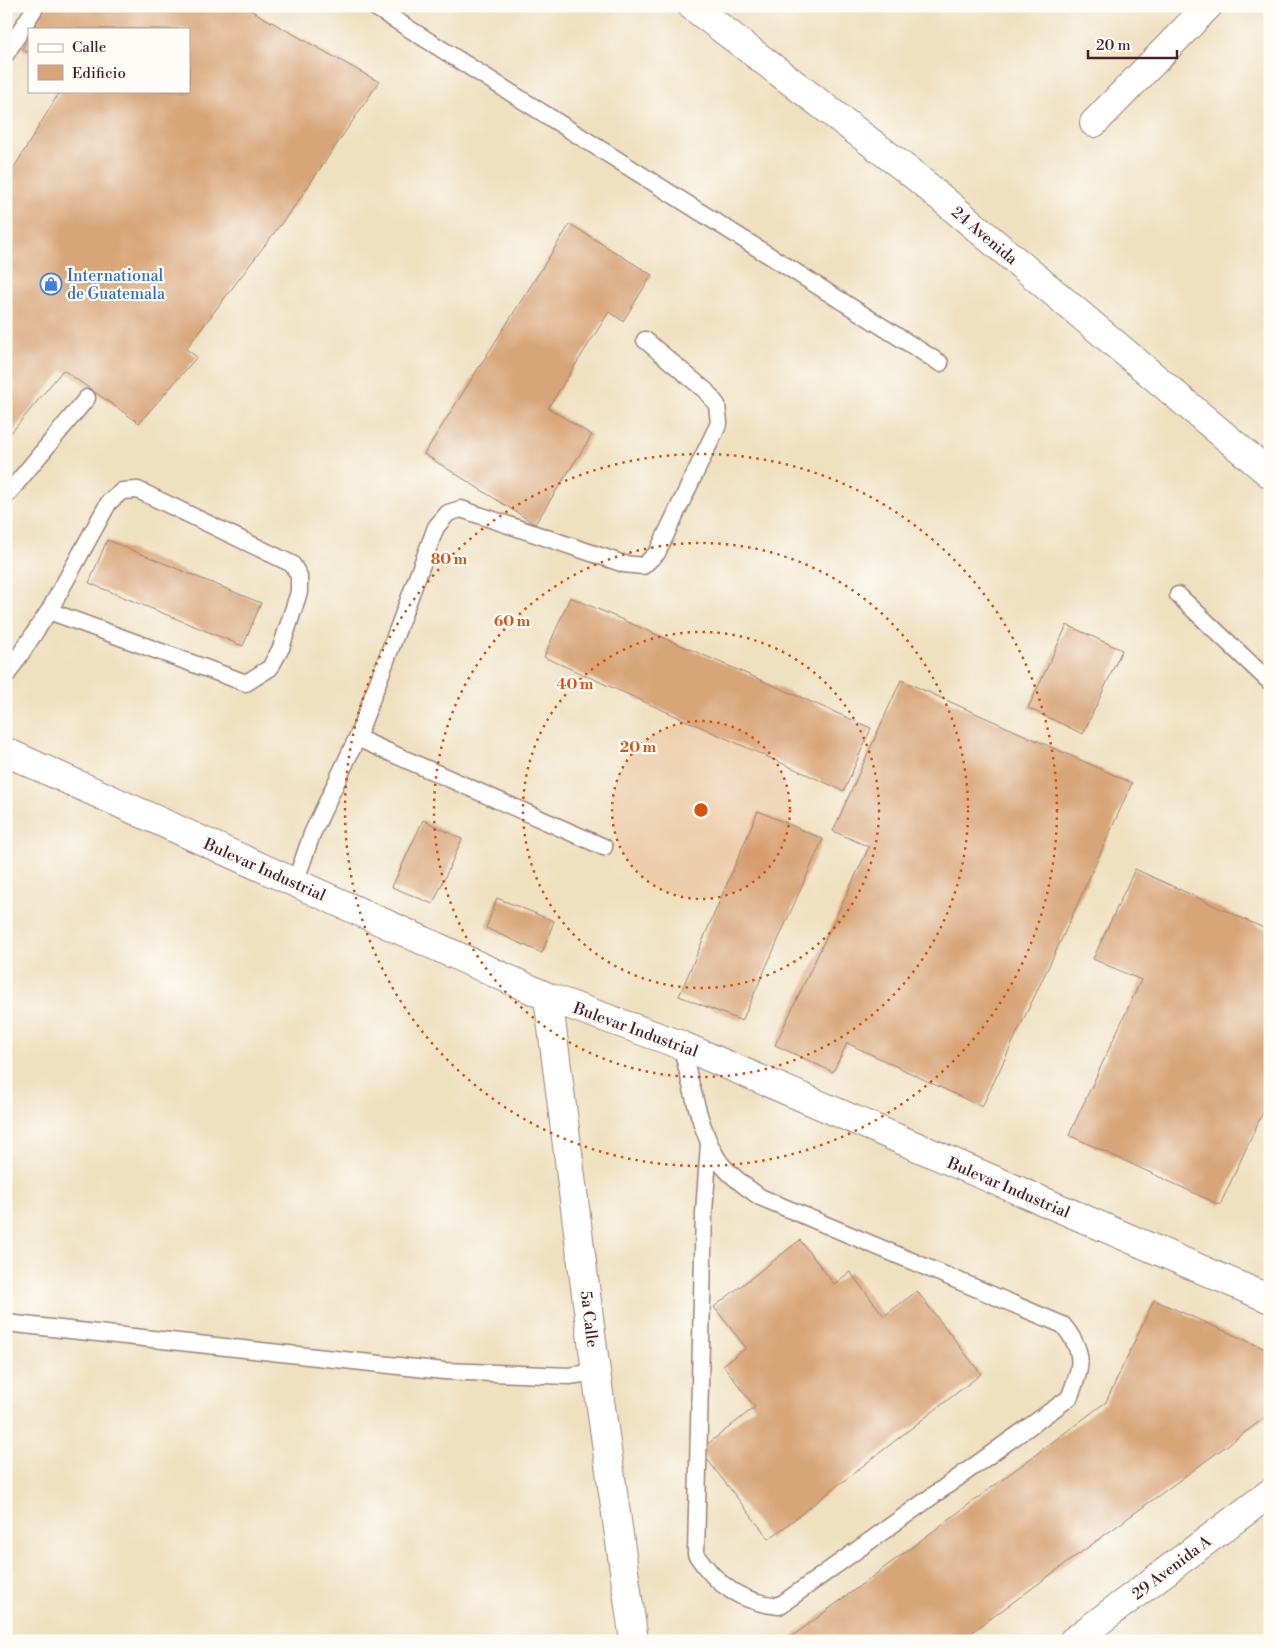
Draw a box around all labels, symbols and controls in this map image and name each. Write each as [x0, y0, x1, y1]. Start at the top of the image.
legend [28, 28, 190, 92]
scale bar [1088, 28, 1177, 60]
text: 20 m [1096, 36, 1131, 55]
text: Calle [72, 38, 106, 57]
text: Edificio [72, 64, 126, 83]
street label: 24 Avenida [947, 202, 1022, 270]
place label: International de Guatemala [67, 266, 166, 304]
shop icon: International de Guatemala [39, 272, 63, 296]
text: 80 m [431, 550, 468, 569]
text: 60 m [494, 612, 531, 631]
text: 40 m [556, 675, 594, 694]
text: 20 m [620, 738, 657, 757]
centre of rings [692, 801, 710, 819]
street label: Bulevar Industrial [200, 834, 329, 906]
street label: Bulevar Industrial [570, 998, 701, 1062]
street label: Bulevar Industrial [943, 1153, 1073, 1223]
street label: 5a Calle [576, 1290, 602, 1349]
street label: 29 Avenida A [1128, 1531, 1216, 1604]

